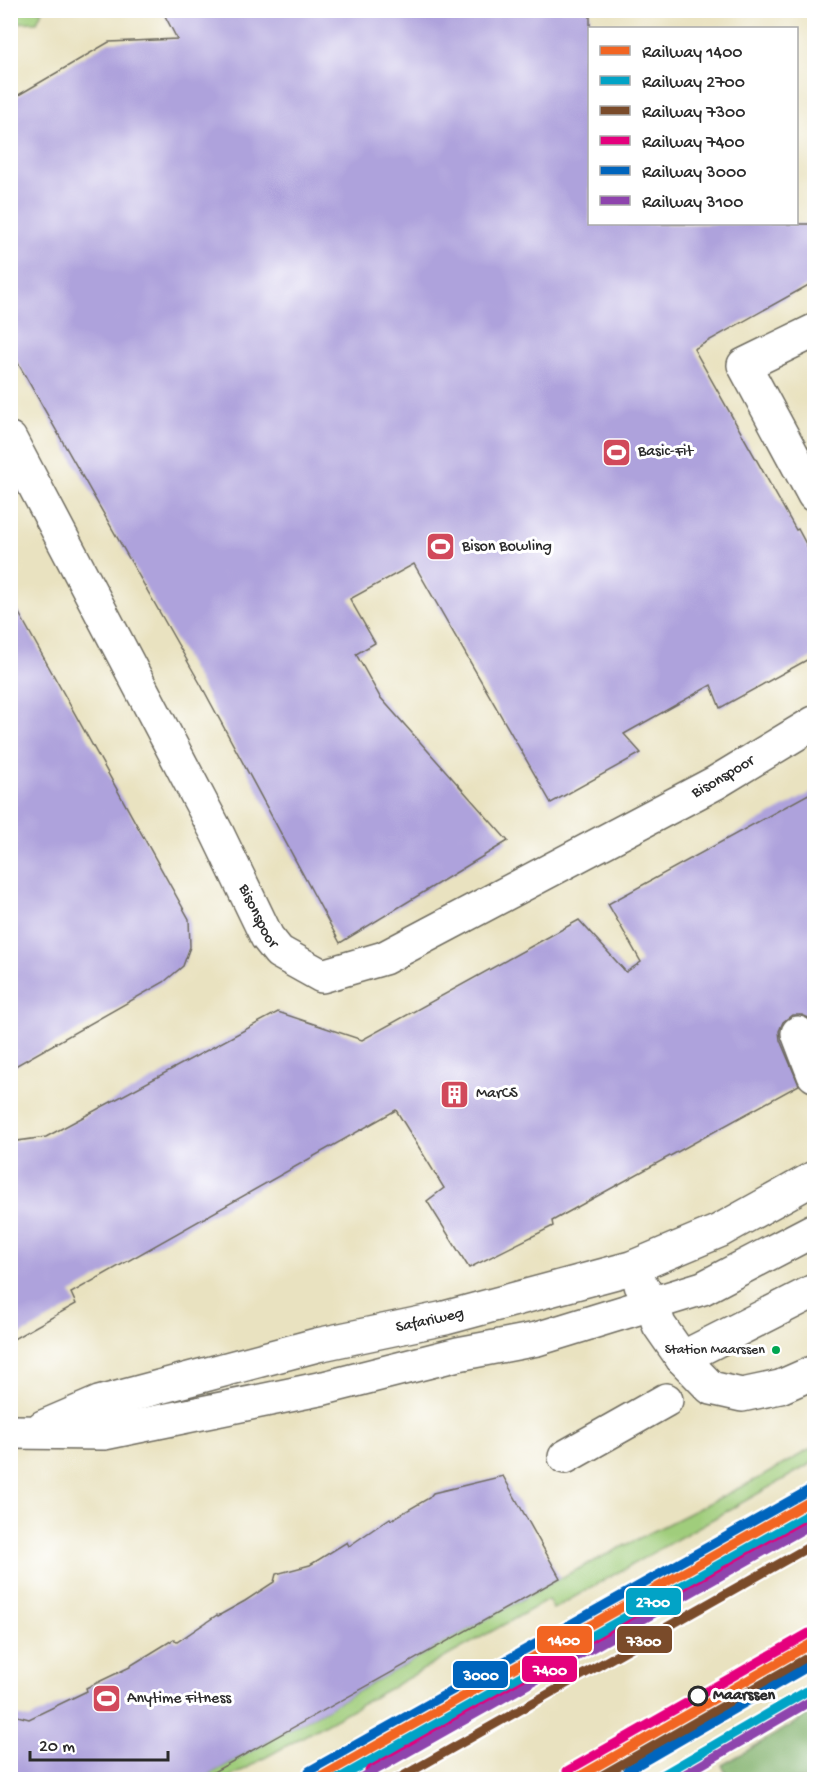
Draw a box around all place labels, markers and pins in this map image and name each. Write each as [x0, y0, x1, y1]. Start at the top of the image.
sports icon: Basic-Fit [601, 436, 633, 468]
place label: Basic-Fit [637, 443, 695, 462]
sports icon: Bison Bowling [425, 531, 457, 563]
place label: Bison Bowling [461, 538, 552, 557]
building icon: MarCS [439, 1078, 471, 1110]
place label: MarCS [476, 1085, 518, 1104]
place label: Station Maarssen [665, 1342, 765, 1359]
marker: Station Maarssen [770, 1344, 782, 1356]
sports icon: Anytime Fitness [90, 1683, 122, 1715]
marker: Maarssen [688, 1686, 708, 1706]
place label: Maarssen [713, 1687, 776, 1706]
place label: Anytime Fitness [127, 1690, 232, 1709]

